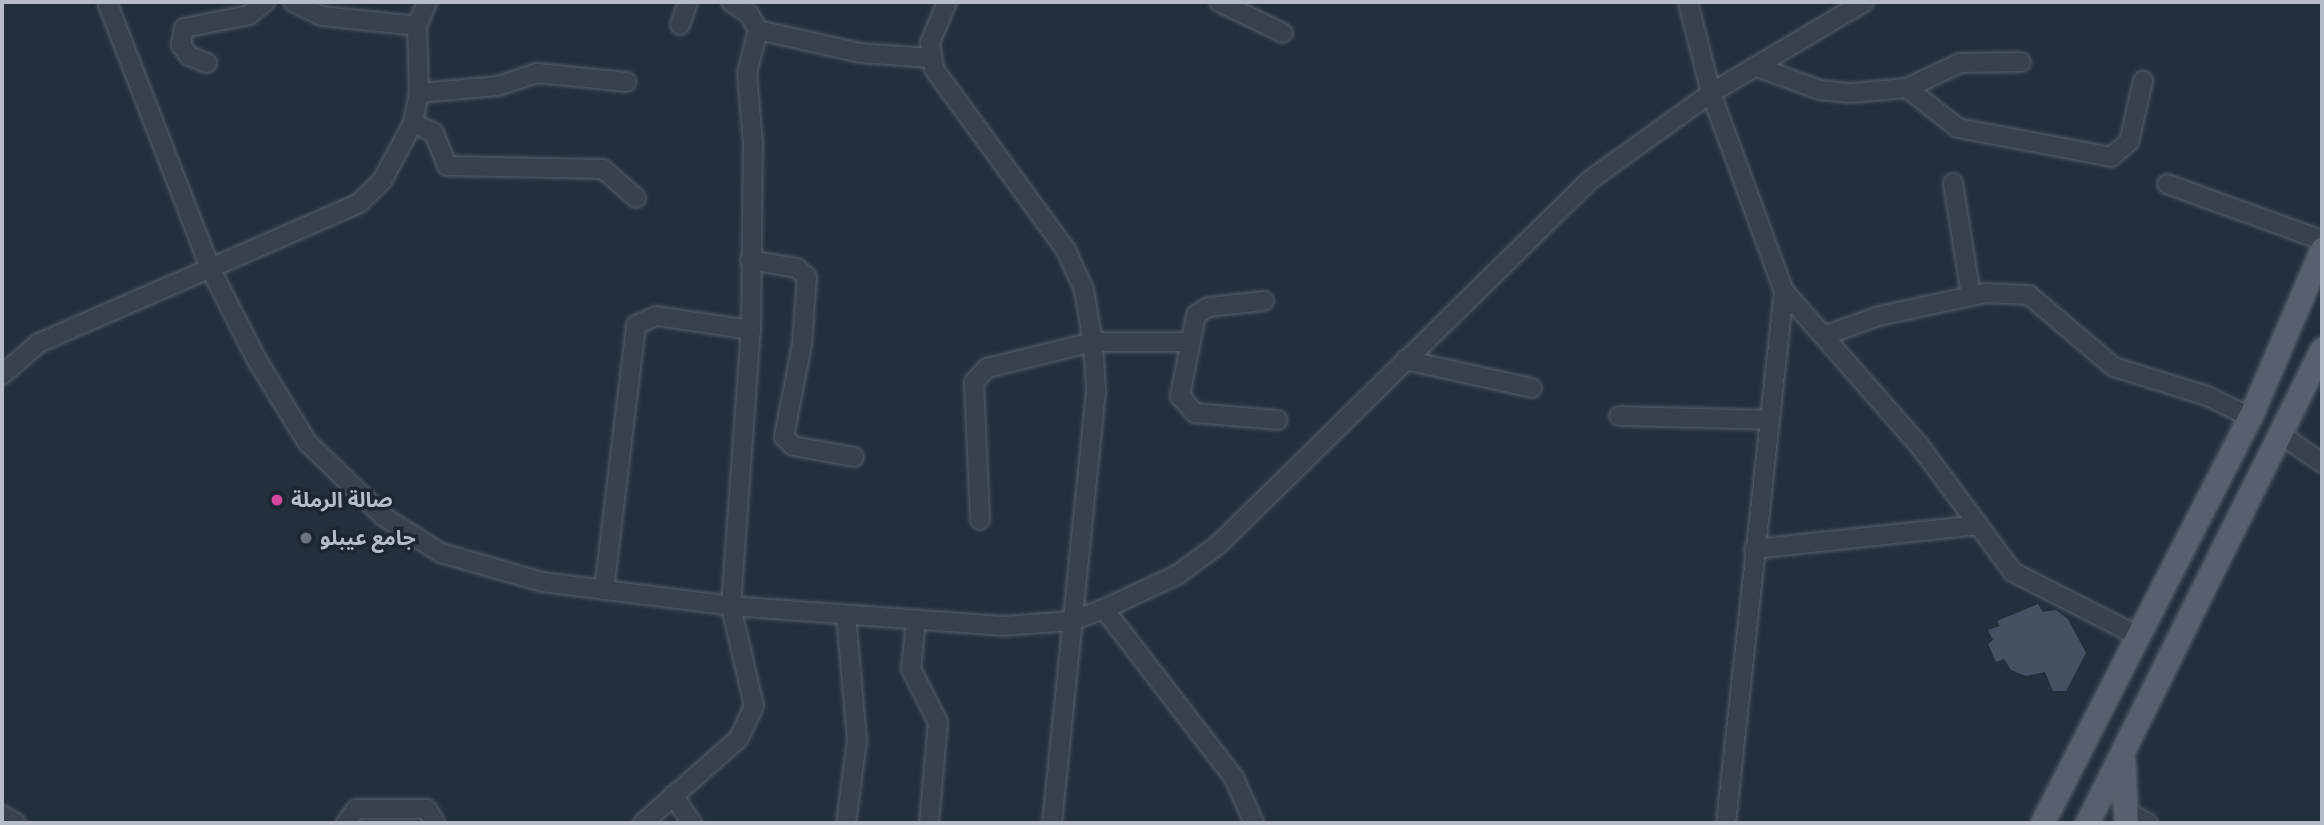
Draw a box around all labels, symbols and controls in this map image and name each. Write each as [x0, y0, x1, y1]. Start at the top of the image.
place label: صالة الرملة [291, 487, 393, 513]
marker: صالة الرملة [269, 492, 285, 508]
place label: جامع عيبلو [320, 525, 416, 551]
marker: جامع عيبلو [298, 530, 314, 546]

